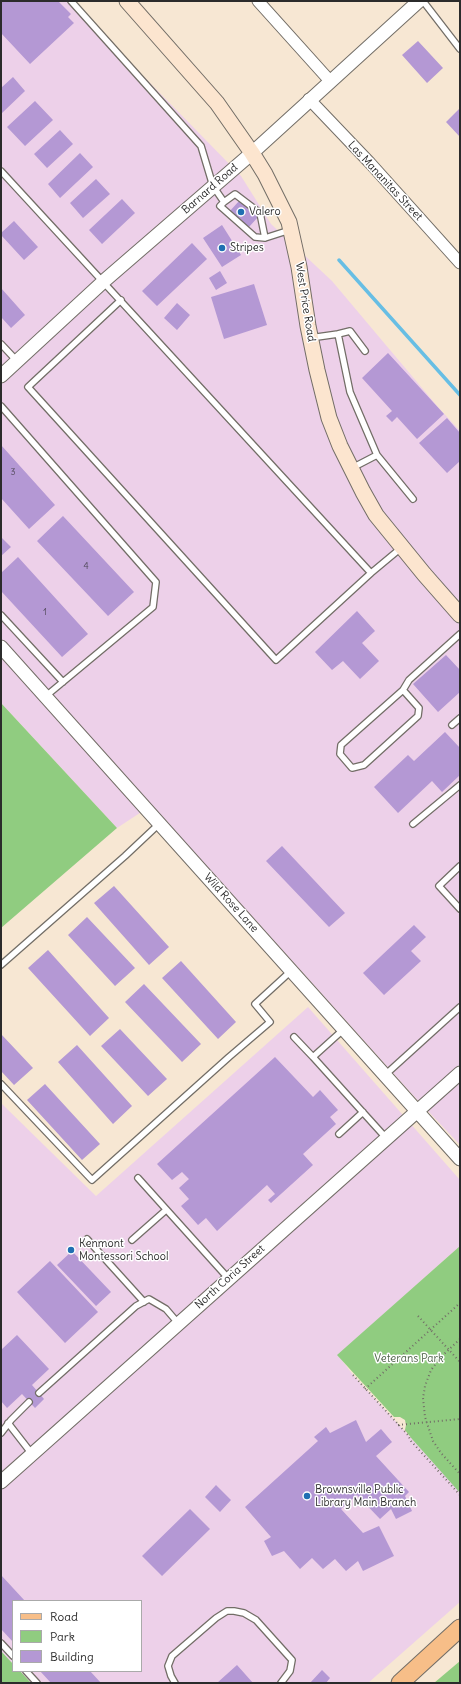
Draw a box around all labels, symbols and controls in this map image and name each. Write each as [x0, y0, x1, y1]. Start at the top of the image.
street label: Las Mananitas Street [345, 139, 425, 223]
street label: Barnard Road [179, 161, 241, 217]
place label: Valero [249, 205, 281, 219]
marker: Valero [236, 207, 246, 217]
place label: Stripes [230, 241, 264, 255]
marker: Stripes [217, 243, 227, 253]
street label: West Price Road [292, 261, 318, 343]
house number: 3 [10, 467, 16, 477]
house number: 4 [83, 561, 89, 571]
house number: 1 [43, 607, 47, 617]
street label: Wild Rose Lane [201, 871, 261, 935]
place label: Kenmont Montessori School [79, 1237, 168, 1263]
street label: North Coria Street [192, 1242, 268, 1312]
marker: Kenmont Montessori School [66, 1245, 76, 1255]
park label: Veterans Park [374, 1352, 444, 1366]
place label: Brownsville Public Library Main Branch [315, 1483, 416, 1509]
marker: Brownsville Public Library Main Branch [302, 1491, 312, 1501]
legend [12, 1600, 142, 1672]
text: Road [50, 1609, 78, 1624]
text: Park [50, 1629, 75, 1644]
text: Building [50, 1649, 94, 1664]

